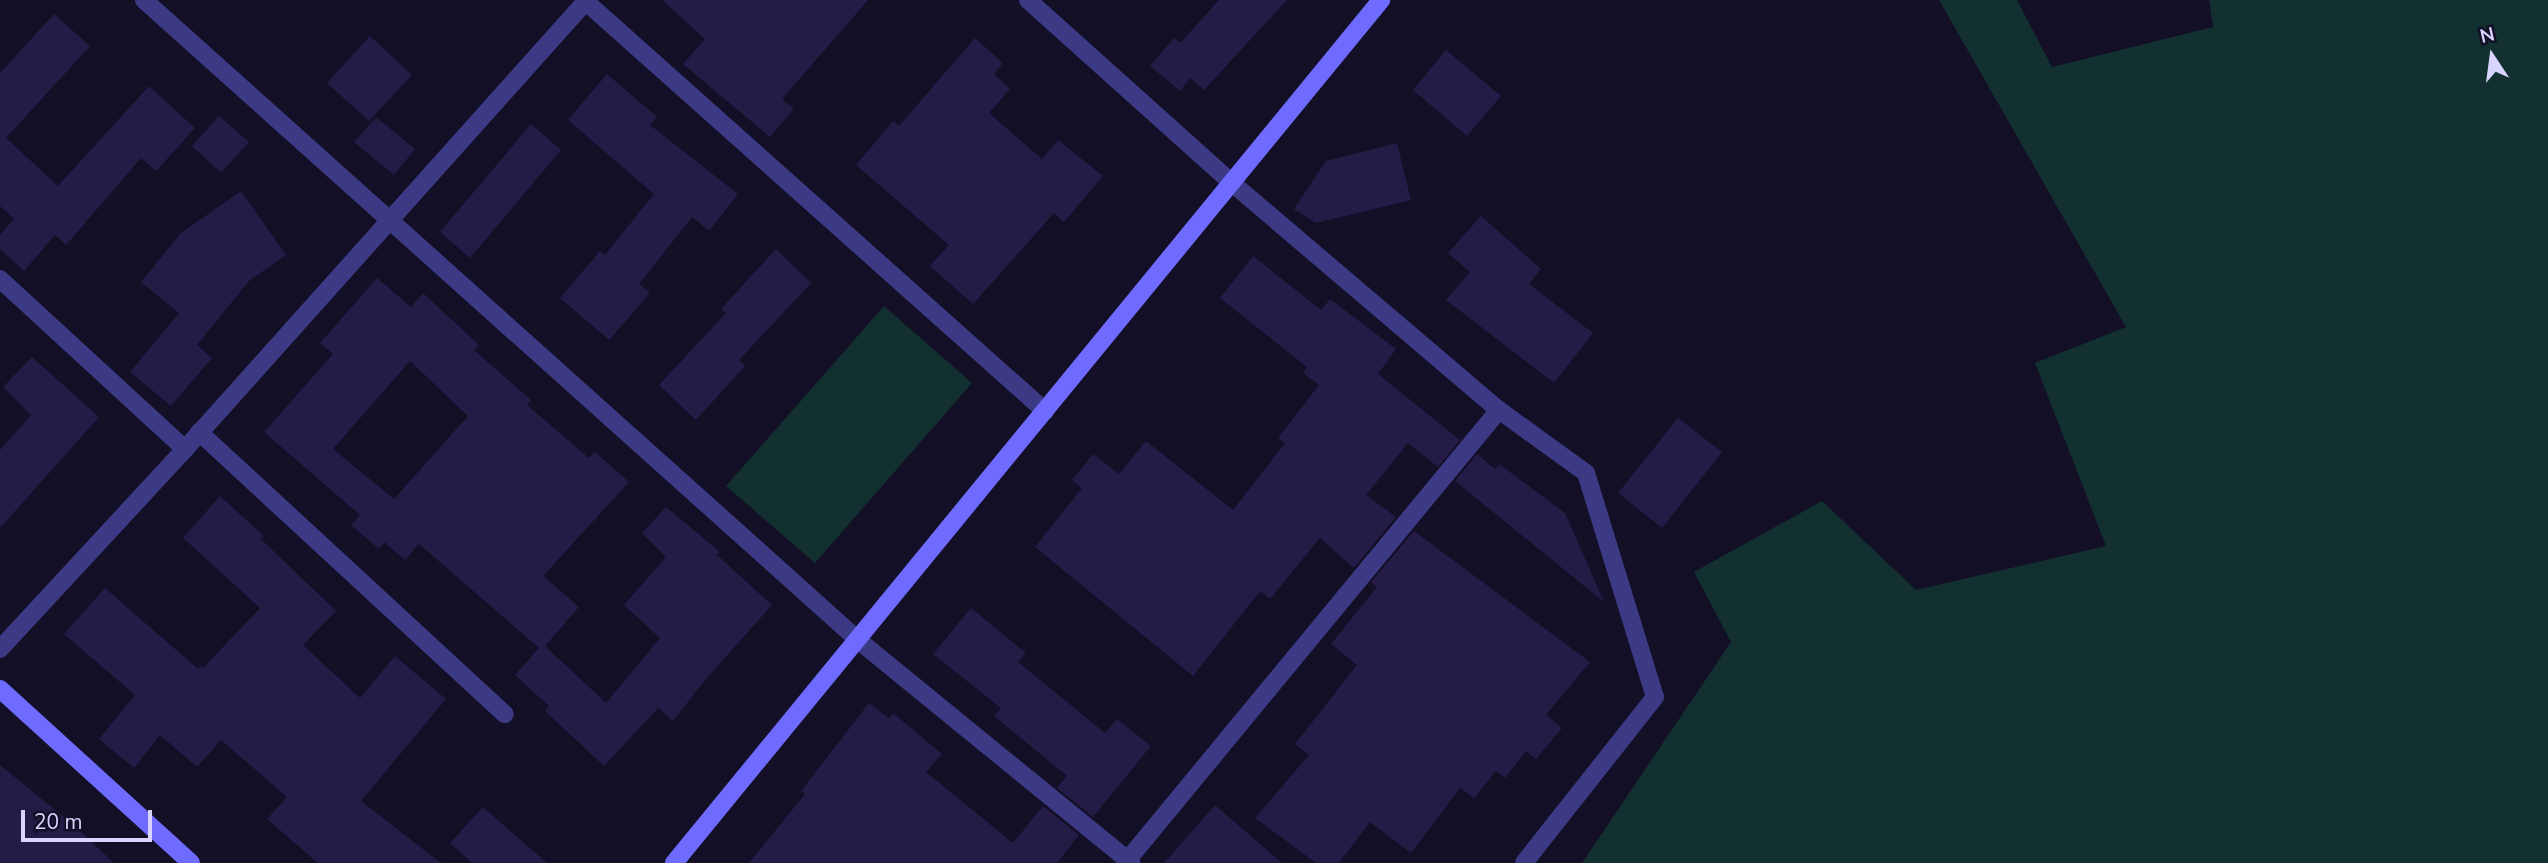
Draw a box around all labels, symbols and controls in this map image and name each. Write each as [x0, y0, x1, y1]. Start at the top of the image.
north arrow [2457, 21, 2527, 91]
text: N [2477, 21, 2497, 50]
scale bar [24, 796, 156, 840]
text: 20 m [34, 808, 83, 836]

